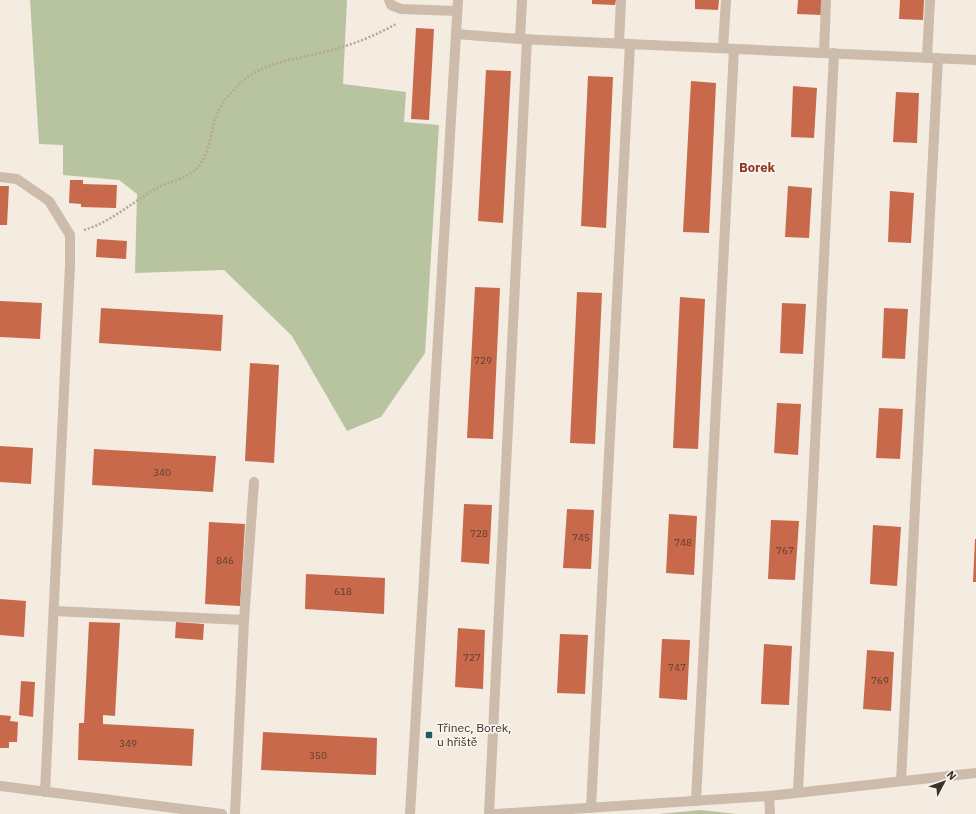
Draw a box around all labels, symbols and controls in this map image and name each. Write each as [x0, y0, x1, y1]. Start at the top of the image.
district label: Borek [739, 159, 775, 176]
house number: 729 [474, 354, 492, 367]
house number: 340 [153, 466, 171, 479]
house number: 728 [470, 527, 488, 540]
house number: 745 [572, 531, 590, 544]
house number: 748 [674, 536, 692, 549]
house number: 767 [776, 544, 794, 557]
house number: 846 [216, 554, 234, 567]
house number: 618 [334, 585, 352, 598]
house number: 727 [463, 651, 481, 664]
house number: 747 [668, 661, 686, 674]
house number: 769 [871, 674, 889, 687]
place label: Třinec, Borek, u hřiště [437, 720, 511, 749]
marker: Třinec, Borek, u hřiště [424, 730, 434, 740]
house number: 349 [119, 737, 137, 750]
house number: 350 [309, 749, 327, 762]
north arrow [924, 762, 964, 802]
text: N [944, 768, 959, 783]

